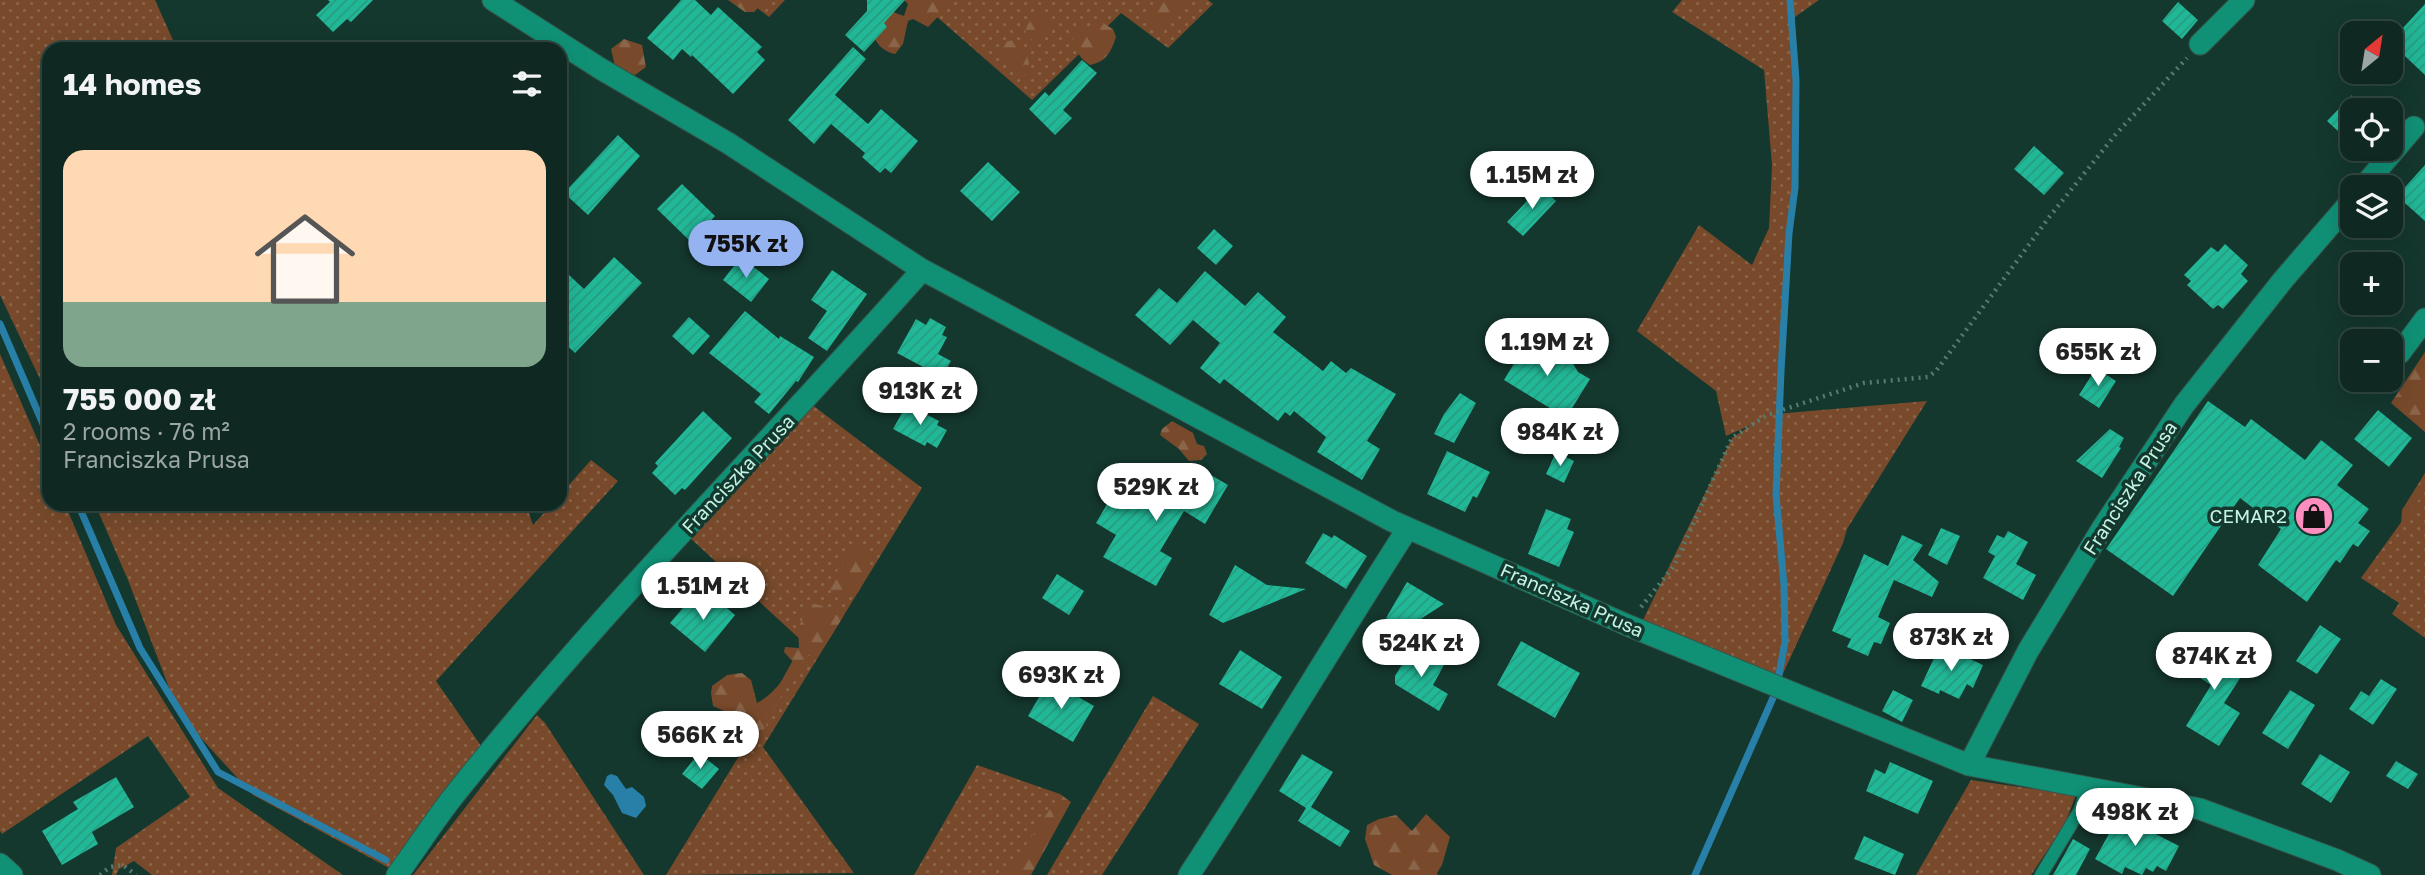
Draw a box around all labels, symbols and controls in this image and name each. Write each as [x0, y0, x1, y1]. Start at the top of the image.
north arrow [2340, 21, 2403, 84]
map controls [2340, 21, 2403, 392]
icon: filters [508, 65, 546, 103]
text: 14 homes [63, 66, 202, 102]
button: locate [2340, 98, 2403, 161]
pin: 1.15M zł [1460, 152, 1604, 211]
text: 1.15M zł [1486, 160, 1578, 188]
button: layers [2340, 175, 2403, 238]
icon: home [242, 196, 368, 322]
pin: 755K zł [681, 220, 811, 280]
text: 755K zł [704, 229, 788, 257]
button: + [2340, 252, 2403, 315]
pin: 1.19M zł [1475, 318, 1619, 378]
text: 1.19M zł [1501, 327, 1593, 355]
pin: 655K zł [2033, 328, 2163, 388]
button: − [2340, 329, 2403, 392]
text: 655K zł [2055, 337, 2141, 365]
pin: 913K zł [855, 368, 985, 427]
text: 913K zł [878, 376, 962, 404]
text: 755 000 zł [63, 381, 216, 417]
pin: 984K zł [1495, 408, 1625, 468]
street label: Franciszka Prusa [677, 409, 799, 538]
text: 2 rooms · 76 m² [63, 417, 230, 445]
text: 984K zł [1517, 417, 1603, 445]
street label: Franciszka Prusa [2078, 417, 2181, 559]
text: Franciszka Prusa [63, 445, 250, 473]
pin: 529K zł [1091, 463, 1221, 523]
text: 529K zł [1113, 472, 1199, 500]
shop icon: CEMAR2 [2293, 495, 2335, 537]
place label: CEMAR2 [2209, 504, 2287, 527]
street label: Franciszka Prusa [1497, 558, 1647, 641]
pin: 1.51M zł [631, 562, 775, 622]
text: 1.51M zł [657, 571, 749, 599]
pin: 873K zł [1886, 614, 2016, 673]
pin: 524K zł [1356, 620, 1486, 679]
text: 873K zł [1909, 622, 1993, 650]
text: 524K zł [1378, 628, 1464, 656]
pin: 874K zł [2149, 632, 2279, 692]
text: 874K zł [2172, 641, 2256, 669]
pin: 693K zł [996, 652, 1126, 711]
text: 693K zł [1018, 660, 1104, 688]
pin: 566K zł [635, 712, 765, 771]
text: 566K zł [657, 720, 743, 748]
pin: 498K zł [2070, 788, 2200, 848]
text: 498K zł [2092, 797, 2178, 825]

